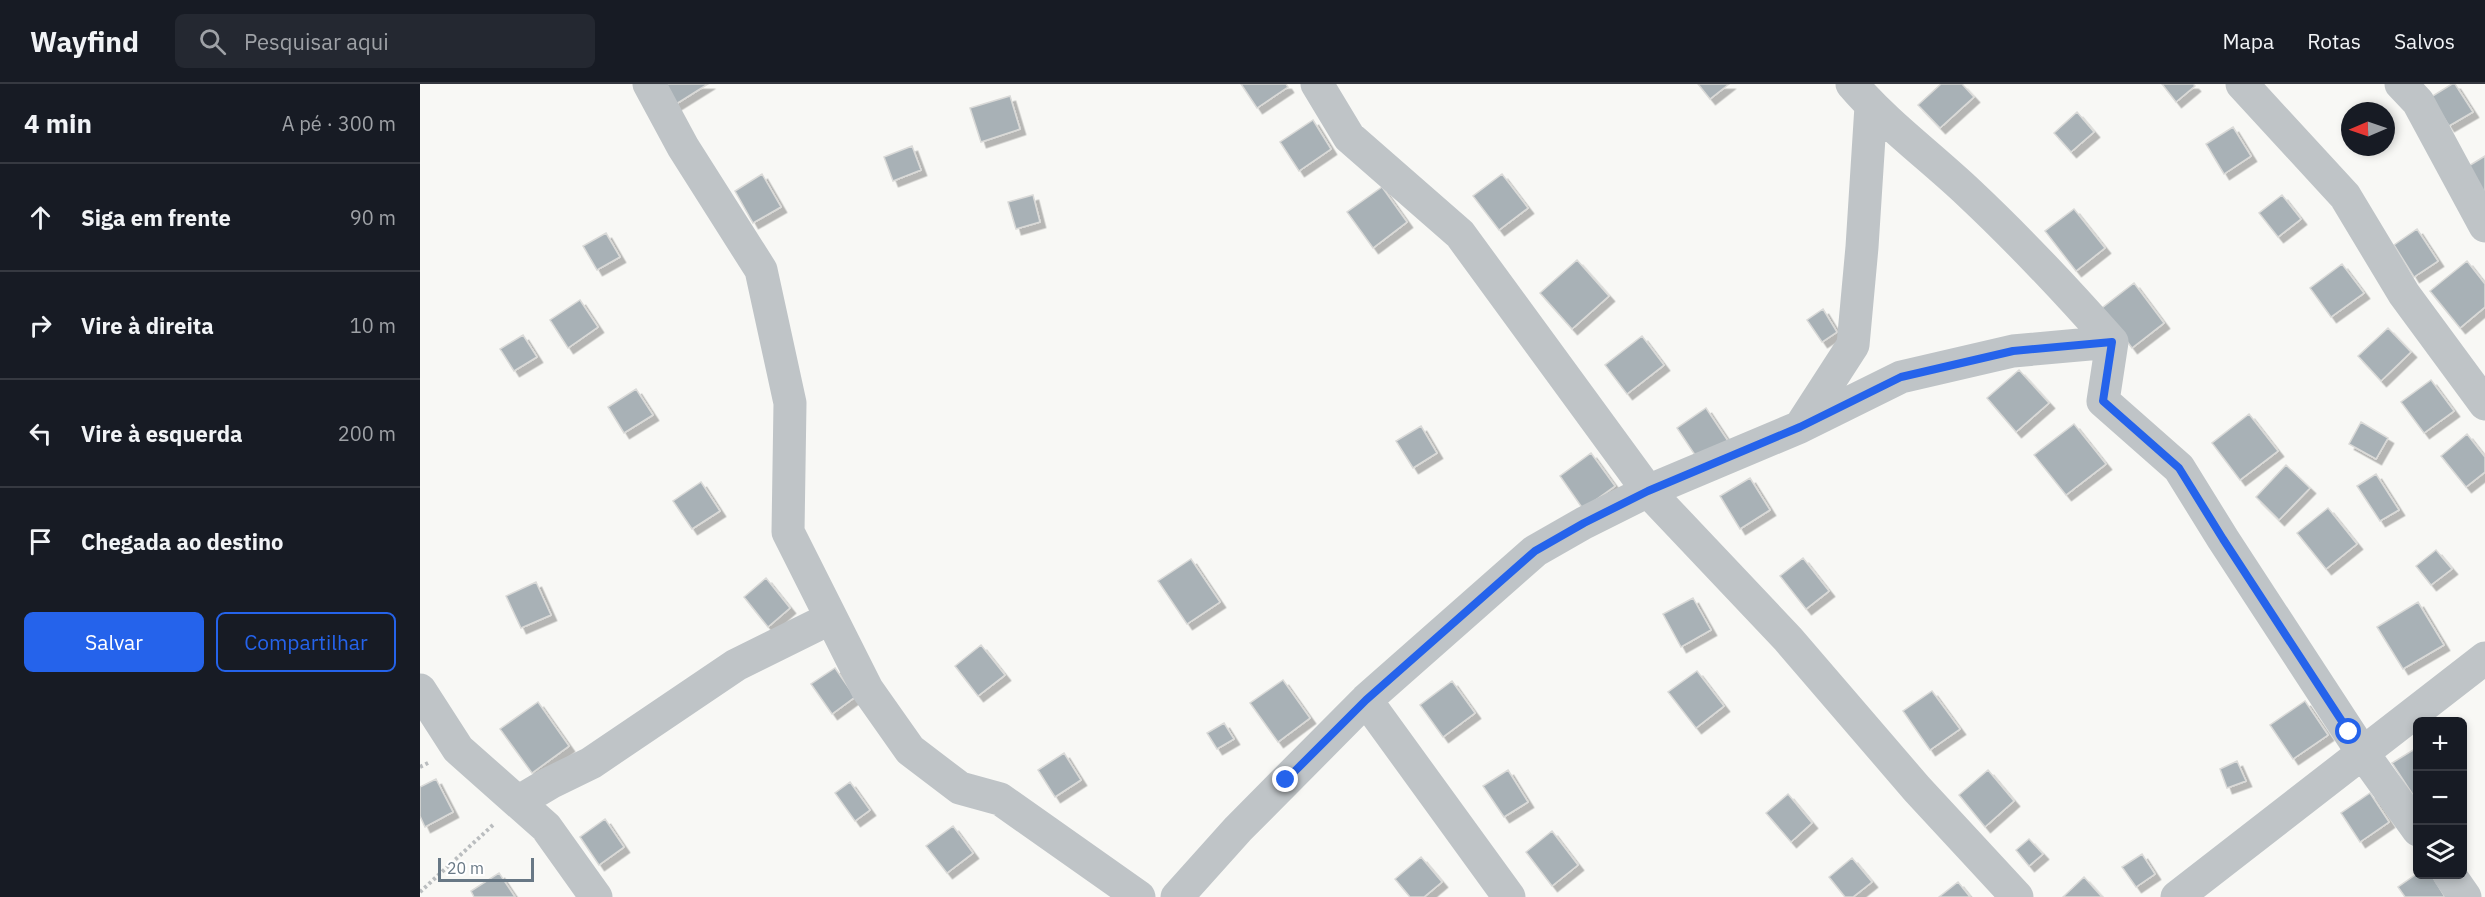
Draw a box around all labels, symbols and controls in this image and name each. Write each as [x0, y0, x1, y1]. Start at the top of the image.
search box [175, 14, 595, 68]
text: Wayfind [30, 23, 139, 60]
icon: search [196, 25, 229, 58]
text: Pesquisar aqui [244, 27, 389, 56]
text: Mapa [2223, 27, 2274, 55]
text: Rotas [2307, 27, 2361, 55]
text: Salvos [2394, 27, 2455, 55]
north arrow [2341, 102, 2395, 156]
text: 4 min [24, 106, 92, 140]
text: A pé · 300 m [282, 110, 396, 137]
icon: ahead [24, 201, 57, 234]
text: Siga em frente [81, 203, 231, 232]
text: 90 m [350, 204, 396, 231]
icon: right [24, 309, 57, 342]
text: Vire à direita [81, 311, 214, 340]
text: 10 m [350, 312, 396, 339]
icon: left [24, 417, 57, 450]
text: Vire à esquerda [81, 419, 243, 448]
text: 200 m [338, 420, 396, 447]
icon: arrive [24, 525, 57, 558]
text: Chegada ao destino [81, 527, 284, 556]
button: Salvar [24, 612, 204, 672]
button: Compartilhar [216, 612, 396, 672]
map controls [2413, 717, 2467, 879]
button: + [2413, 717, 2467, 771]
route start [2335, 718, 2361, 744]
route end [1272, 766, 1298, 792]
button: − [2413, 771, 2467, 825]
button: layers [2413, 825, 2467, 879]
scale bar [438, 855, 534, 882]
text: 20 m [447, 858, 484, 878]

